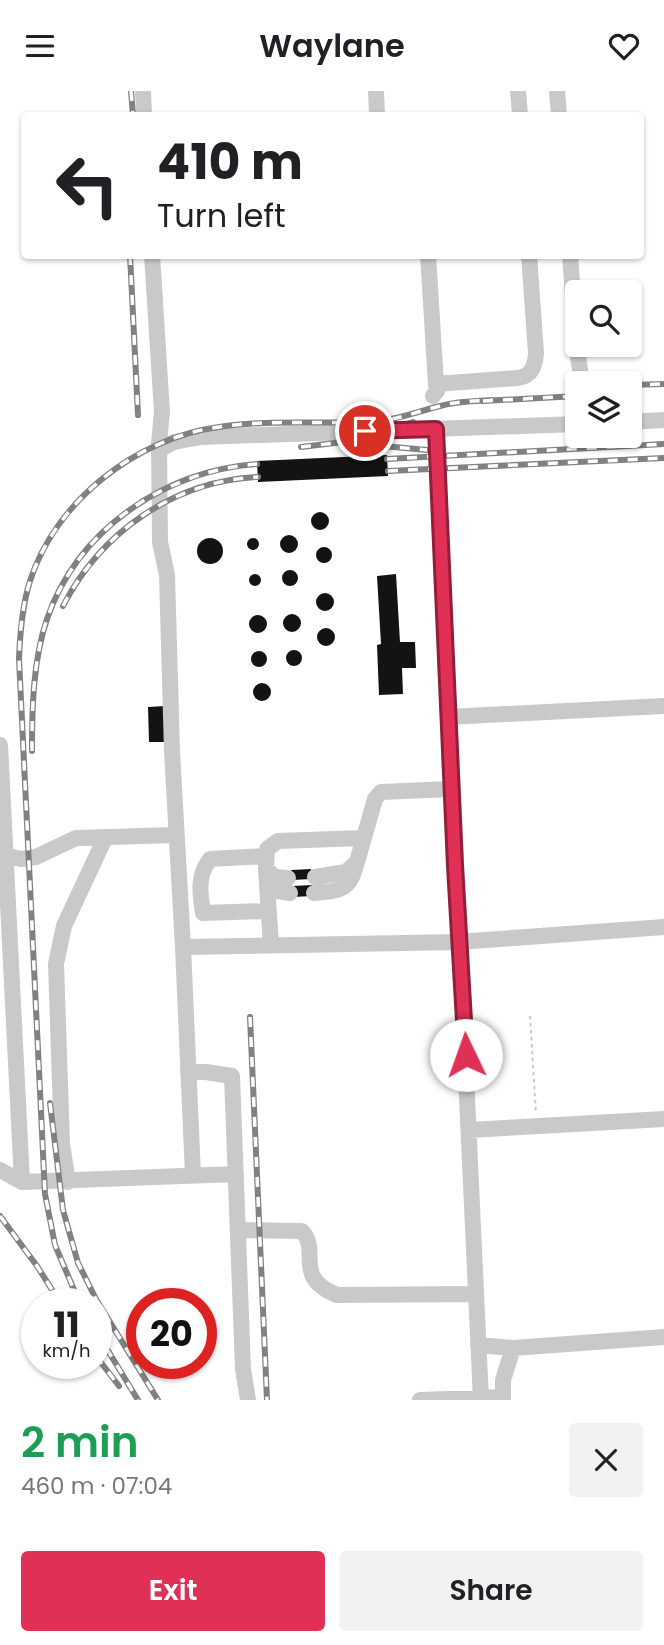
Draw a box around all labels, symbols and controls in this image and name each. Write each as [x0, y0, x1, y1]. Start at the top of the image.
text: Waylane [259, 23, 405, 68]
icon: menu [21, 27, 59, 65]
icon: heart [605, 27, 643, 65]
text: 410 m [157, 128, 303, 196]
icon: left [42, 140, 133, 231]
text: Turn left [157, 193, 286, 238]
map controls [565, 280, 642, 448]
button: search [565, 280, 642, 357]
button: layers [565, 371, 642, 448]
pin [335, 401, 395, 461]
icon: arrive [346, 412, 384, 450]
position arrow [429, 1018, 503, 1092]
speed limit sign: 20 [126, 1288, 217, 1379]
text: 11 [53, 1300, 80, 1349]
text: km/h [43, 1338, 90, 1363]
text: 2 min [21, 1413, 139, 1472]
button: close [569, 1423, 643, 1497]
text: 460 m · 07:04 [21, 1470, 172, 1502]
button: Exit [21, 1551, 325, 1631]
button: Share [339, 1551, 643, 1631]

